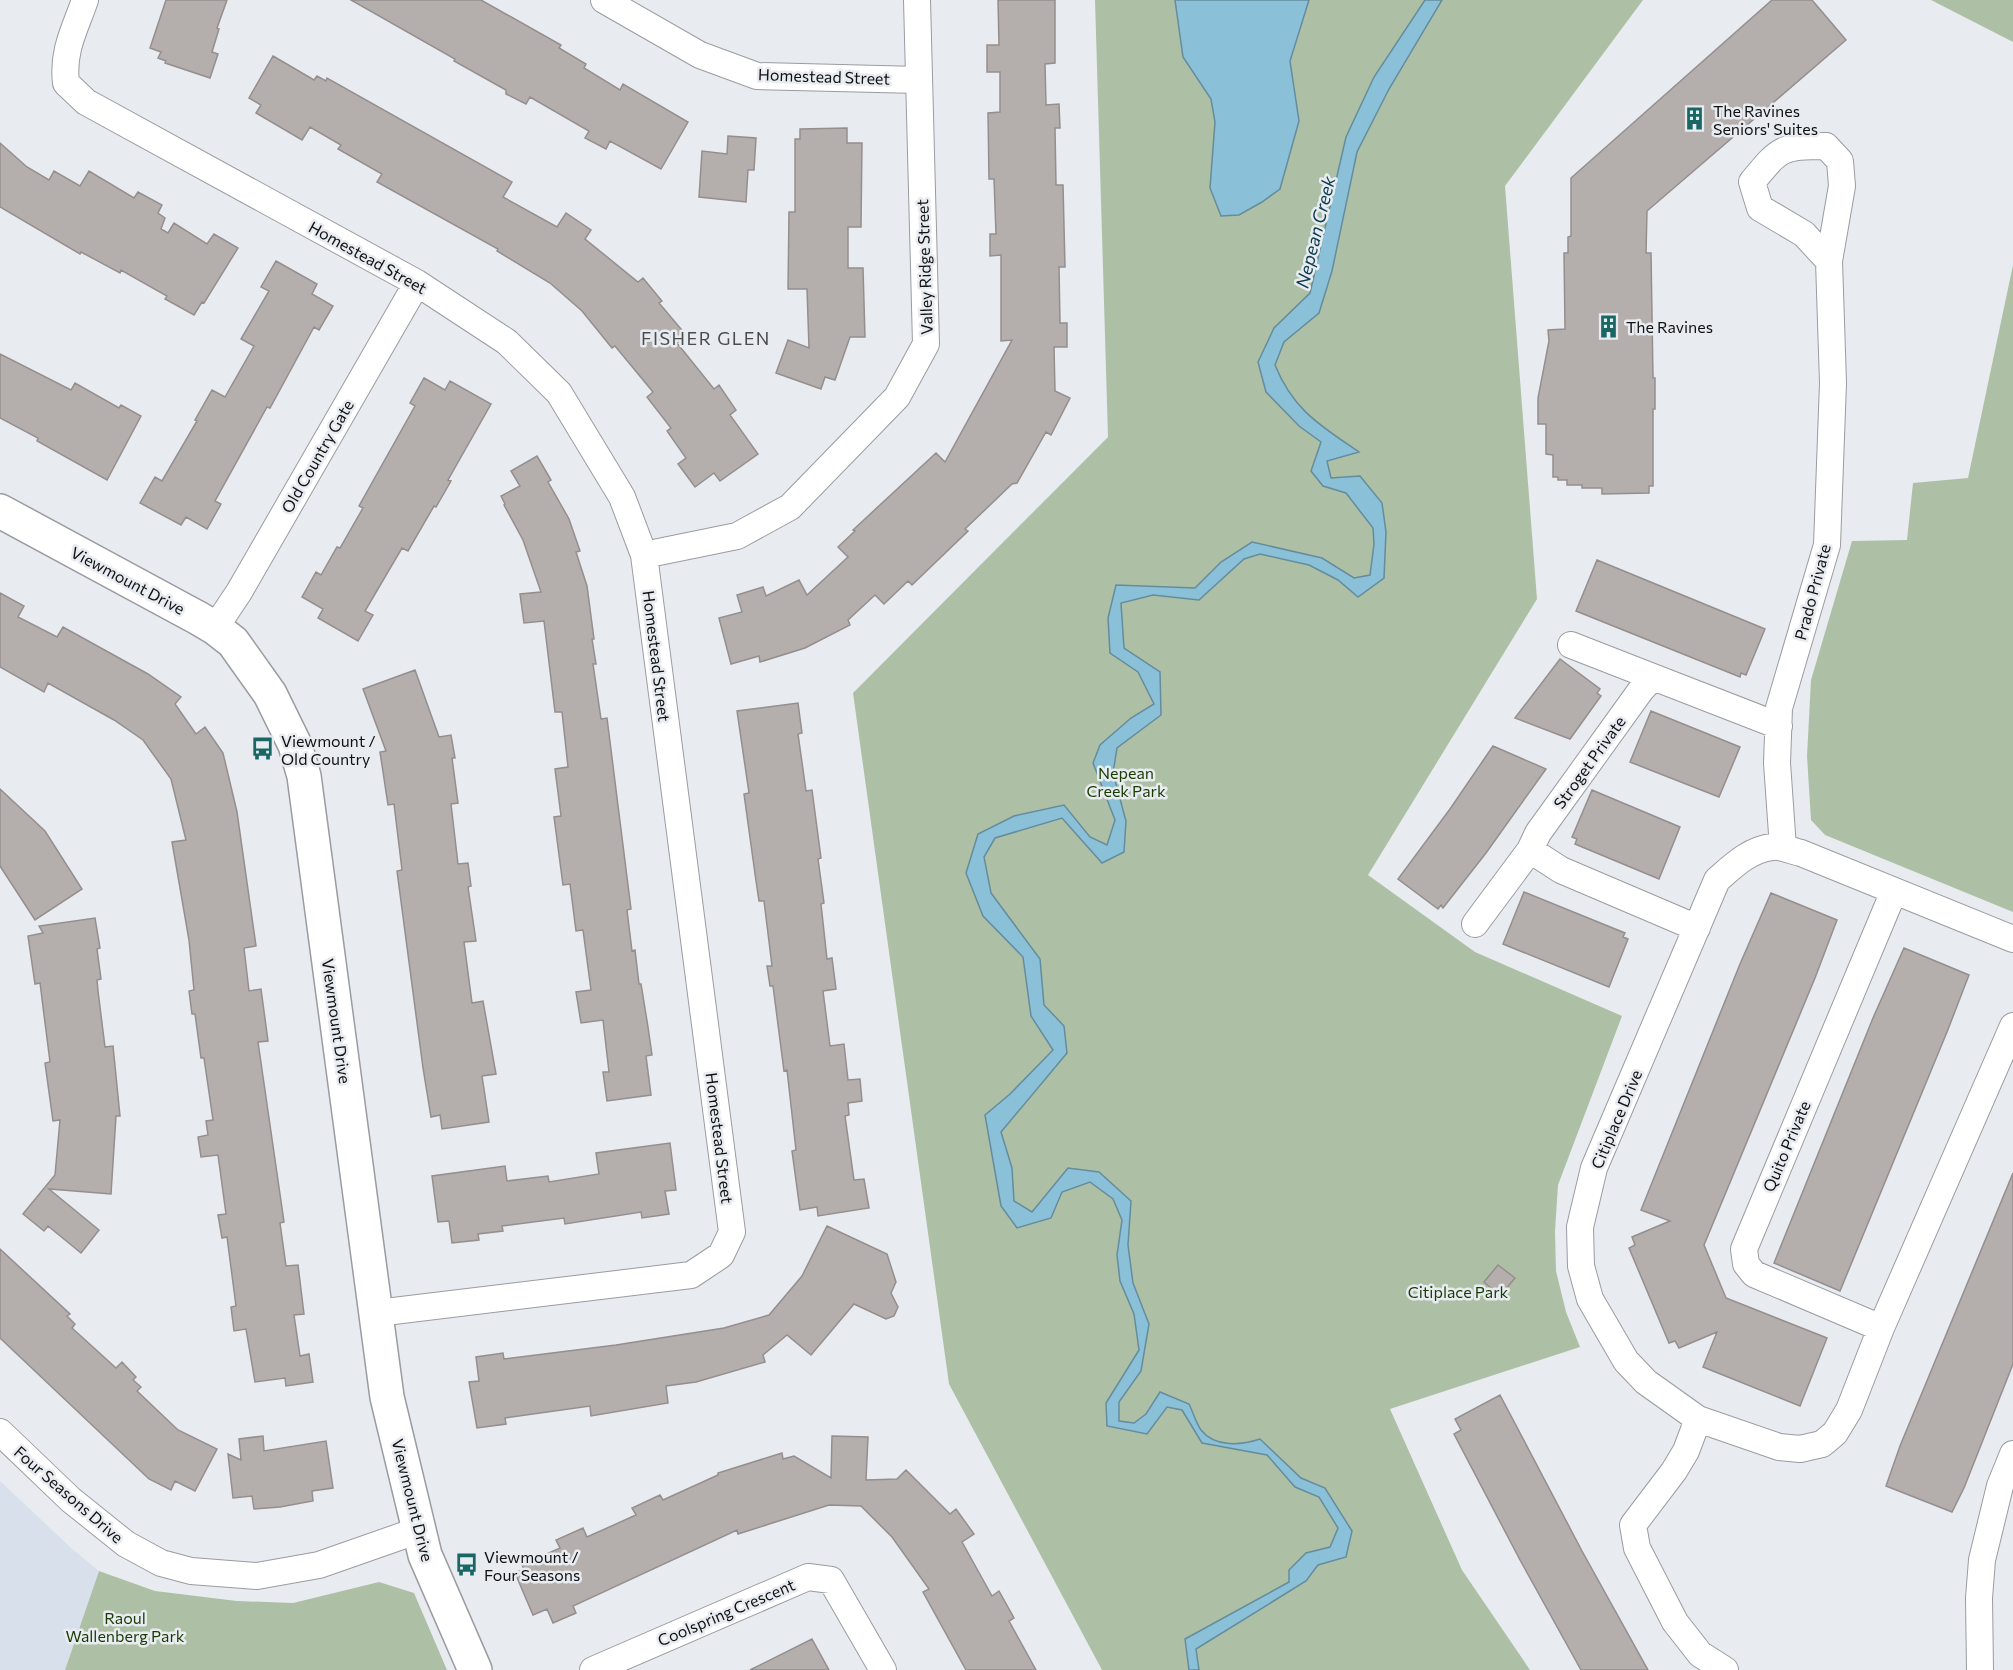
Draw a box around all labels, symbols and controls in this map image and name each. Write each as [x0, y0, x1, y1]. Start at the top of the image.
street label: Homestead Street [758, 64, 891, 88]
place label: The Ravines Seniors' Suites [1713, 101, 1818, 138]
building icon: The Ravines Seniors' Suites [1682, 106, 1708, 132]
water label: Nepean Creek [1290, 173, 1340, 290]
street label: Valley Ridge Street [912, 199, 936, 335]
street label: Homestead Street [306, 217, 431, 298]
building icon: The Ravines [1595, 313, 1621, 339]
place label: The Ravines [1626, 317, 1713, 336]
district label: FISHER GLEN [641, 327, 771, 349]
street label: Old Country Gate [277, 396, 357, 516]
street label: Viewmount Drive [68, 542, 188, 618]
street label: Prado Private [1790, 542, 1834, 642]
street label: Homestead Street [640, 589, 675, 723]
street label: Stroget Private [1549, 712, 1629, 812]
place label: Viewmount / Old Country [281, 731, 376, 768]
bus stop icon: Viewmount / Old Country [250, 736, 276, 762]
park label: Nepean Creek Park [1086, 763, 1166, 800]
street label: Viewmount Drive [319, 957, 355, 1085]
street label: Citiplace Drive [1587, 1067, 1645, 1171]
street label: Homestead Street [703, 1071, 738, 1205]
street label: Quito Private [1758, 1098, 1814, 1194]
park label: Citiplace Park [1408, 1282, 1509, 1301]
street label: Viewmount Drive [389, 1437, 437, 1563]
street label: Four Seasons Drive [11, 1442, 127, 1546]
place label: Viewmount / Four Seasons [484, 1547, 580, 1584]
bus stop icon: Viewmount / Four Seasons [453, 1552, 479, 1578]
street label: Coolspring Crescent [655, 1574, 798, 1649]
park label: Raoul Wallenberg Park [65, 1608, 185, 1645]

